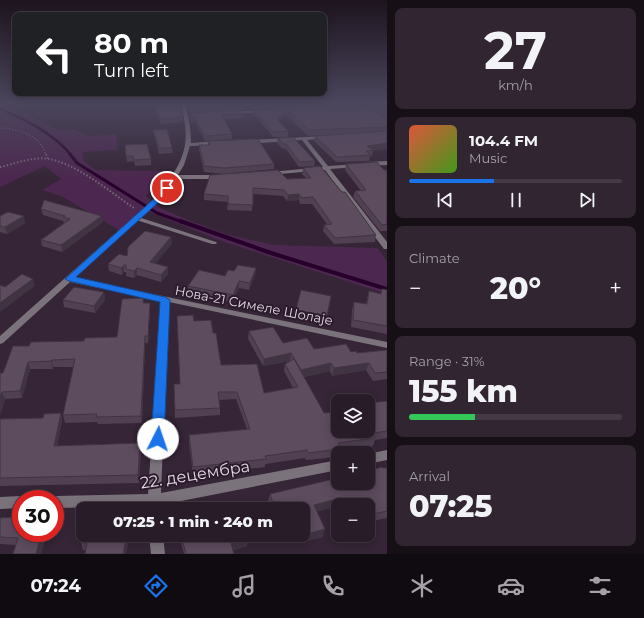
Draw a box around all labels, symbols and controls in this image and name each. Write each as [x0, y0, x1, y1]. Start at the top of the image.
text: 27 [484, 19, 547, 82]
text: 80 m [94, 26, 169, 60]
icon: left [28, 28, 80, 80]
text: Turn left [94, 60, 169, 82]
text: km/h [498, 77, 533, 93]
text: 104.4 FM [469, 131, 538, 150]
text: Music [469, 150, 507, 166]
pin [150, 171, 184, 205]
icon: arrive [156, 177, 178, 199]
icon: previous [434, 189, 456, 211]
icon: pause [505, 189, 527, 211]
icon: next [576, 189, 598, 211]
text: Climate [409, 250, 460, 266]
text: 20° [490, 270, 541, 307]
text: − [409, 275, 422, 302]
text: + [609, 275, 622, 302]
street label: Нова-21 Симеле Шолаје [174, 282, 334, 328]
text: Range · 31% [409, 353, 484, 369]
text: 155 km [409, 373, 518, 410]
map controls [331, 394, 375, 542]
button: layers [331, 394, 375, 438]
position arrow [137, 418, 179, 460]
button: + [331, 446, 375, 490]
street label: 22. децембра [139, 456, 251, 493]
text: Arrival [409, 468, 450, 484]
text: 07:25 [409, 488, 493, 525]
speed limit sign: 30 [12, 490, 64, 542]
button: − [331, 498, 375, 542]
text: 07:25 · 1 min · 240 m [113, 512, 273, 531]
icon: directions [142, 572, 170, 600]
icon: music [230, 572, 258, 600]
icon: phone [319, 572, 347, 600]
icon: climate [408, 572, 436, 600]
icon: car [497, 572, 525, 600]
icon: filters [586, 572, 614, 600]
text: 07:24 [30, 575, 81, 597]

